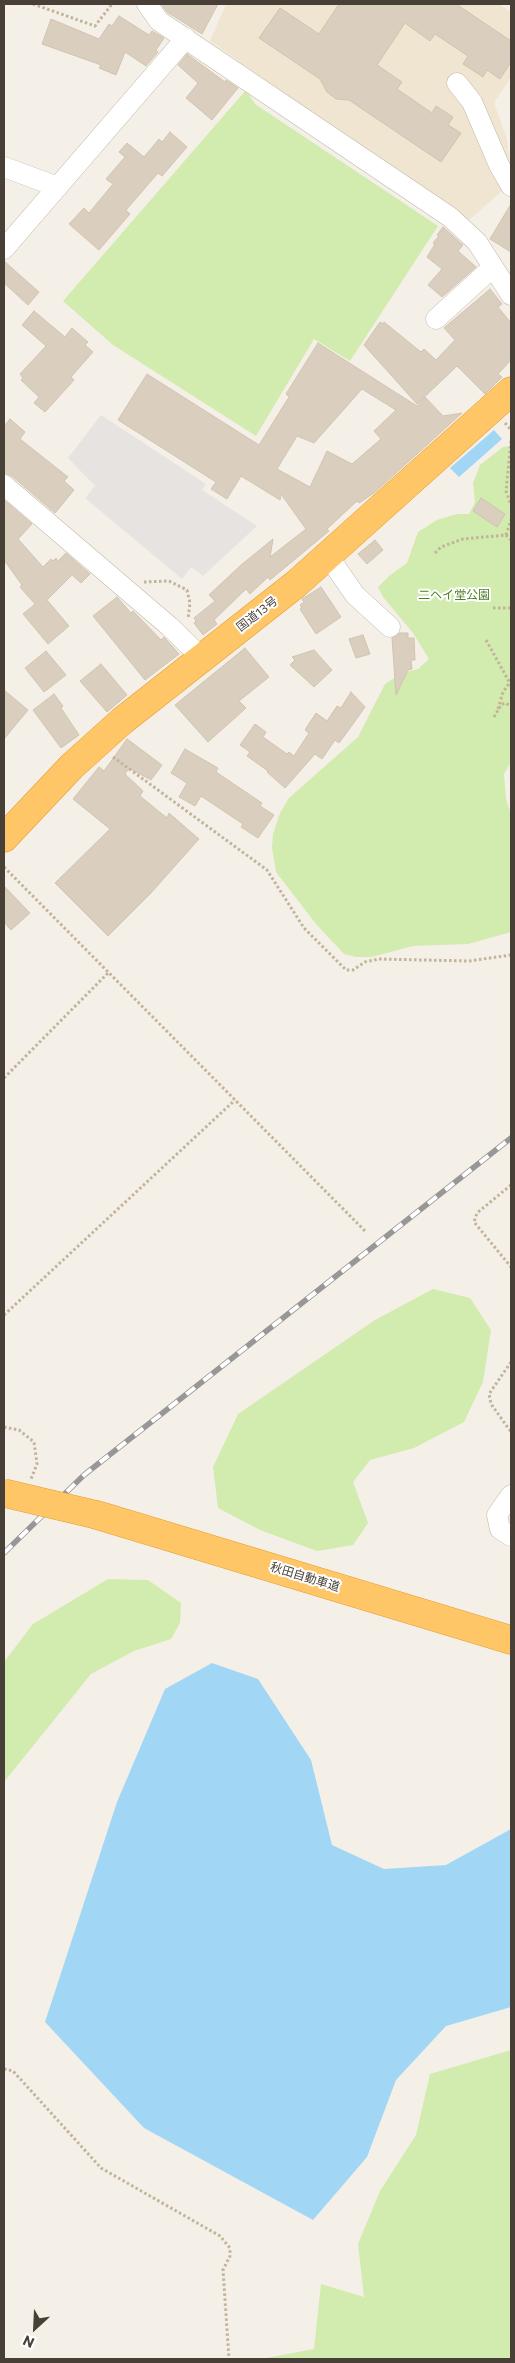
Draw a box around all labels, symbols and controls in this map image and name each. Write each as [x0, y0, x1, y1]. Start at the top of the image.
park label: 二ヘイ堂公園 [418, 588, 490, 602]
street label: 国道13号 [234, 594, 280, 634]
street label: 秋田自動車道 [268, 1560, 342, 1594]
north arrow [10, 2303, 60, 2353]
text: N [20, 2332, 37, 2352]

